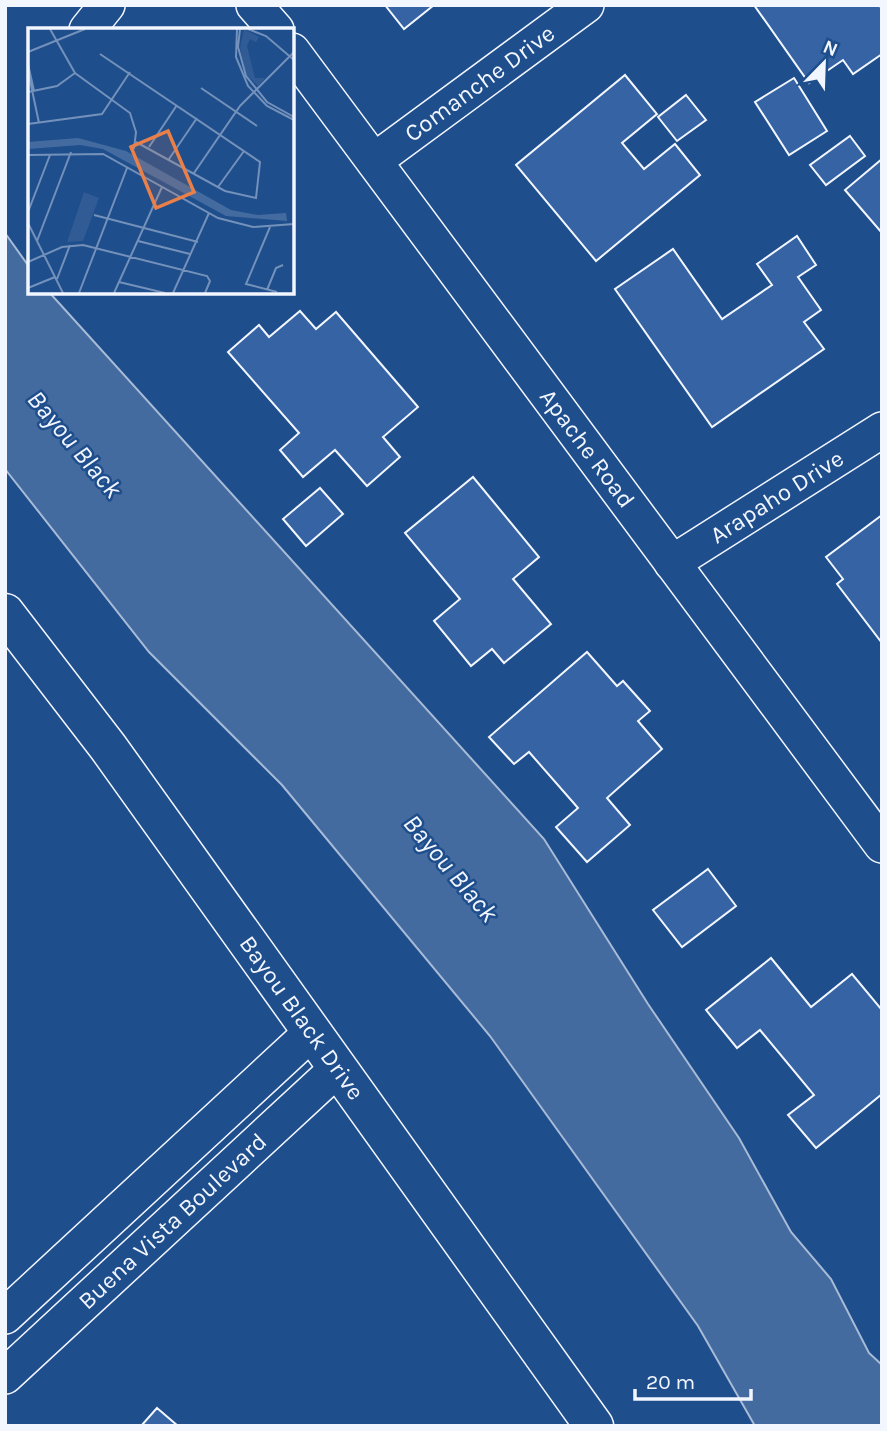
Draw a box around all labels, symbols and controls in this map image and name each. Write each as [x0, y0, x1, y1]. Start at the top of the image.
street label: Comanche Drive [399, 19, 560, 148]
inset map [28, 28, 294, 294]
north arrow [789, 28, 859, 98]
text: N [820, 35, 841, 61]
street label: Apache Road [534, 383, 641, 513]
water label: Bayou Black [21, 384, 129, 505]
street label: Arapaho Drive [705, 444, 849, 549]
water label: Bayou Black [397, 808, 505, 929]
street label: Bayou Black Drive [234, 930, 370, 1105]
street label: Buena Vista Boulevard [72, 1127, 272, 1315]
scale bar [635, 1358, 750, 1402]
text: 20 m [646, 1370, 695, 1394]

